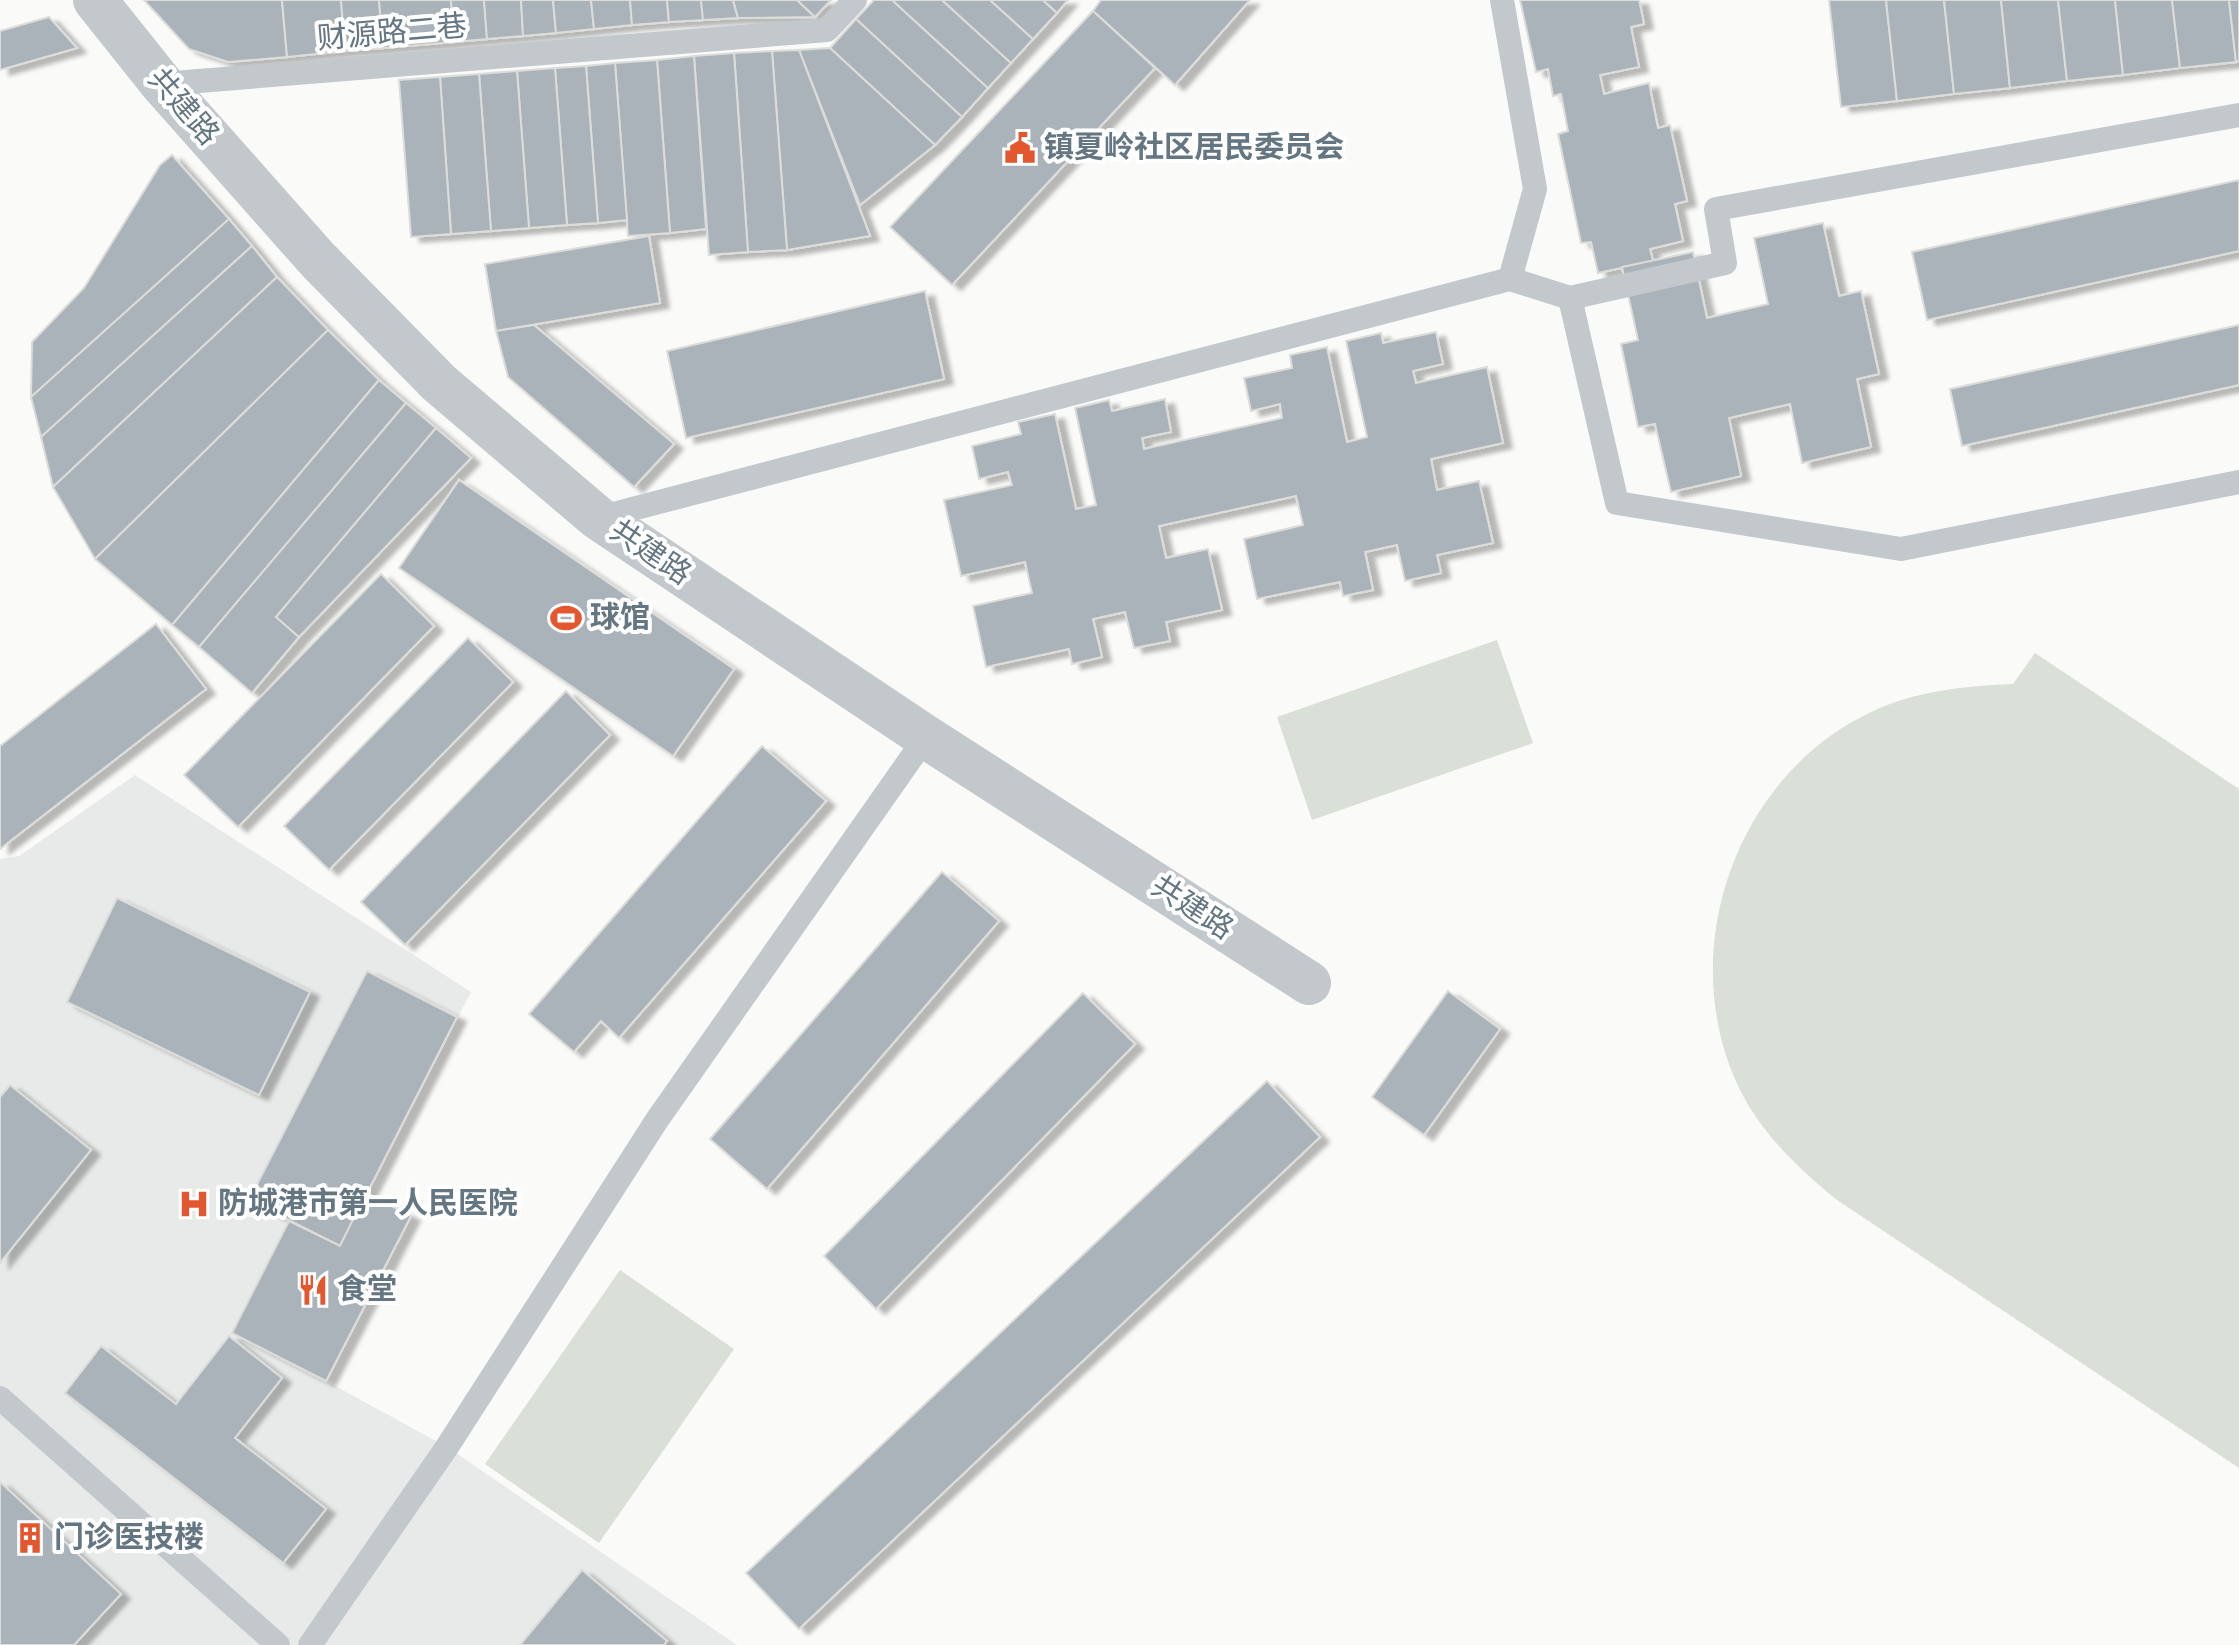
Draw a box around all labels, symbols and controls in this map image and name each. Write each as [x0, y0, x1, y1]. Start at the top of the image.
street label: 财源路二巷 [316, 9, 468, 57]
street label: 共建路 [140, 61, 226, 153]
place label: 镇夏岭社区居民委员会 [1044, 130, 1344, 166]
public building icon: 镇夏岭社区居民委员会 [1003, 131, 1037, 165]
street label: 共建路 [603, 513, 697, 593]
place label: 球馆 [590, 600, 650, 636]
sports icon: 球馆 [549, 601, 583, 635]
street label: 共建路 [1144, 868, 1240, 948]
place label: 防城港市第一人民医院 [218, 1186, 518, 1222]
hospital icon: 防城港市第一人民医院 [177, 1187, 211, 1221]
place label: 食堂 [337, 1272, 397, 1308]
restaurant icon: 食堂 [296, 1273, 330, 1307]
place label: 门诊医技楼 [54, 1520, 204, 1556]
building icon: 门诊医技楼 [13, 1521, 47, 1555]

